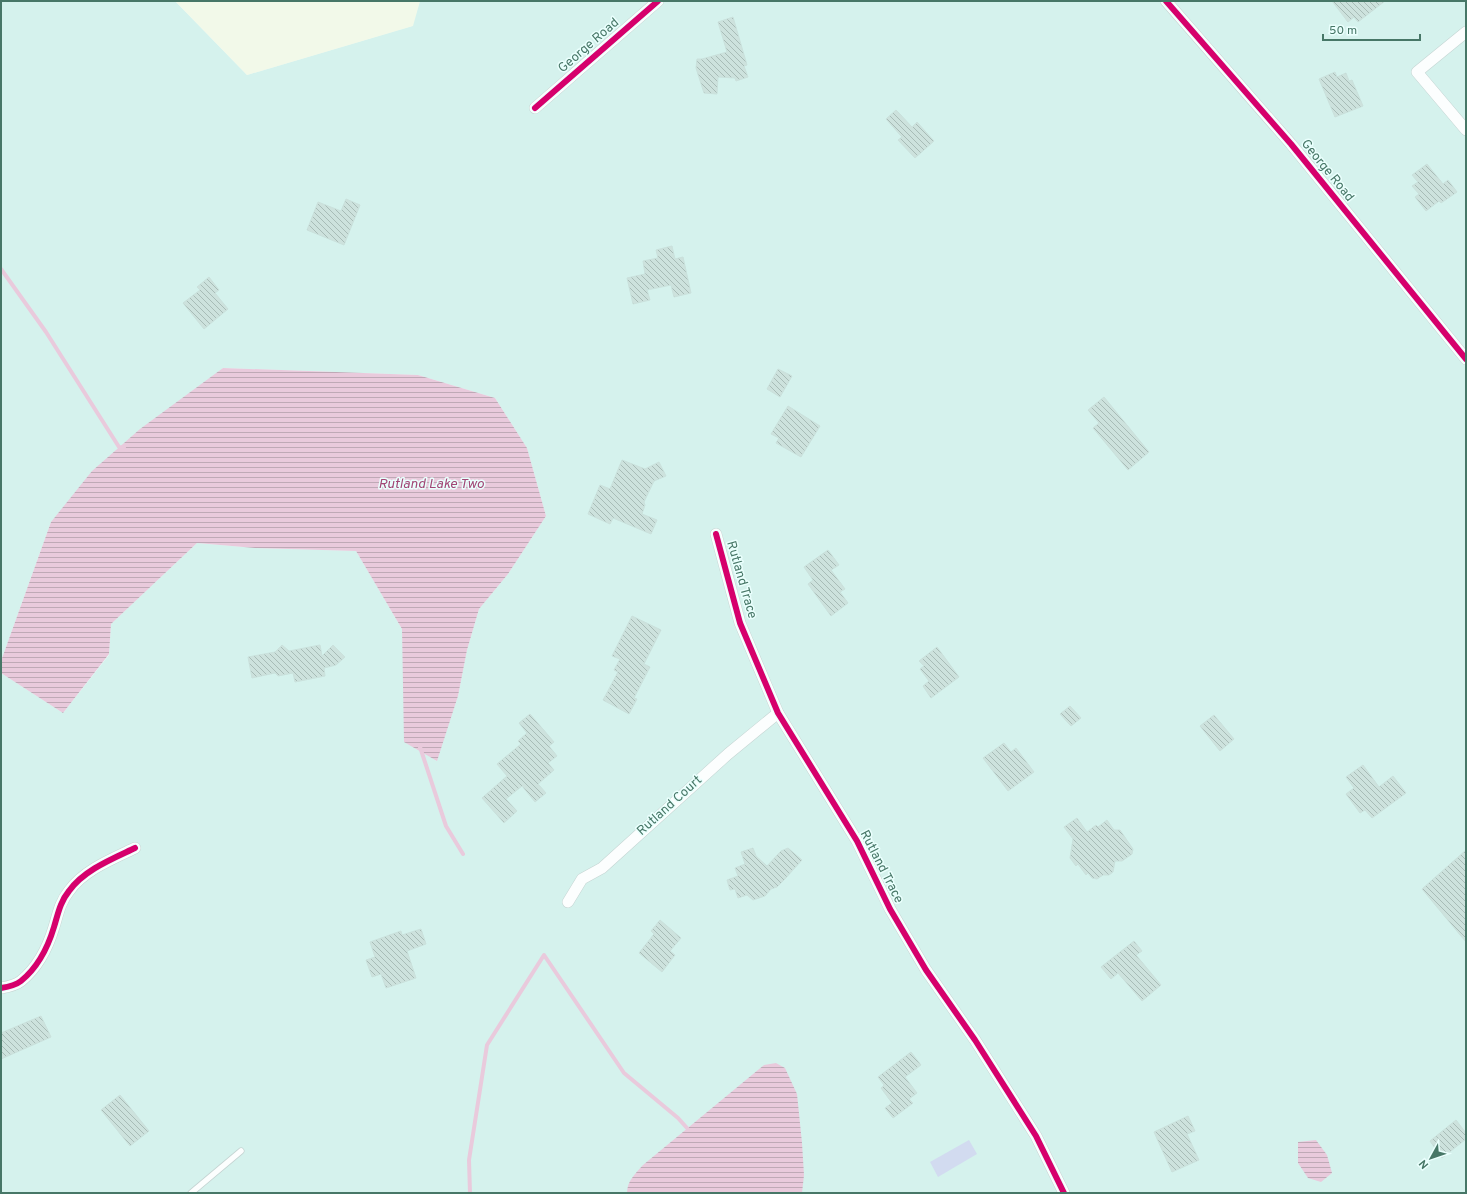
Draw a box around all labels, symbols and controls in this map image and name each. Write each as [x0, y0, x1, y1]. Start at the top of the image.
street label: George Road [555, 15, 623, 77]
scale bar [1323, 16, 1420, 42]
text: 50 m [1329, 23, 1357, 39]
street label: George Road [1297, 137, 1357, 205]
water label: Rutland Lake Two [378, 476, 484, 493]
street label: Rutland Trace [722, 539, 760, 621]
street label: Rutland Court [634, 773, 706, 839]
street label: Rutland Trace [856, 828, 906, 906]
north arrow [1411, 1138, 1451, 1178]
text: N [1416, 1156, 1432, 1171]

